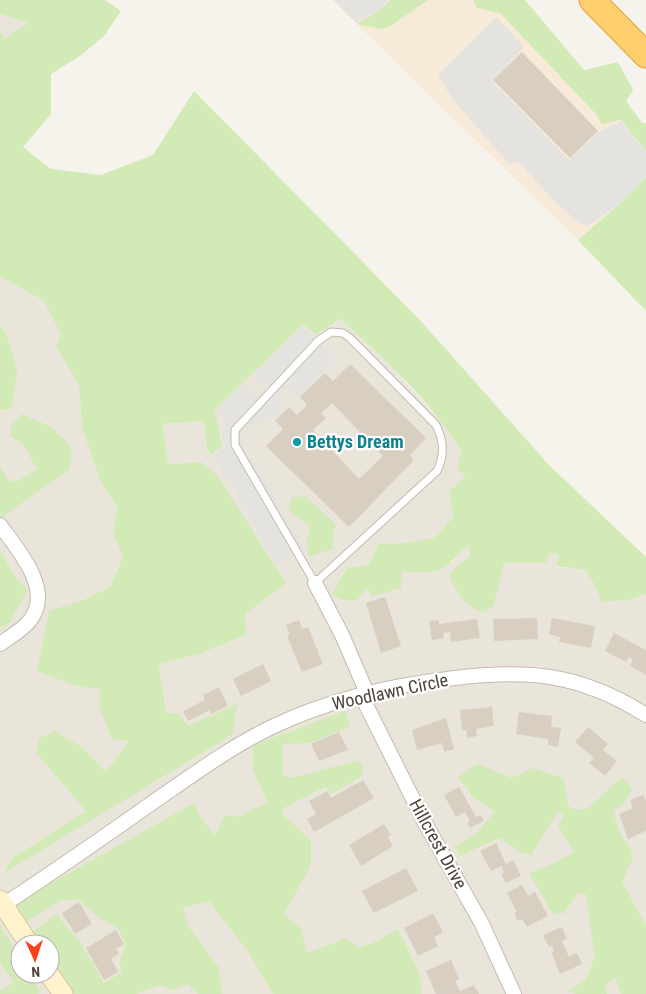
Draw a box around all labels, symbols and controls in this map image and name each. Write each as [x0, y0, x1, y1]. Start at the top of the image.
place label: Bettys Dream [307, 431, 404, 452]
marker: Bettys Dream [291, 436, 303, 448]
street label: Woodlawn Circle [330, 669, 450, 714]
street label: Hillcrest Drive [405, 795, 472, 892]
north arrow [10, 934, 60, 984]
text: N [31, 964, 40, 980]

